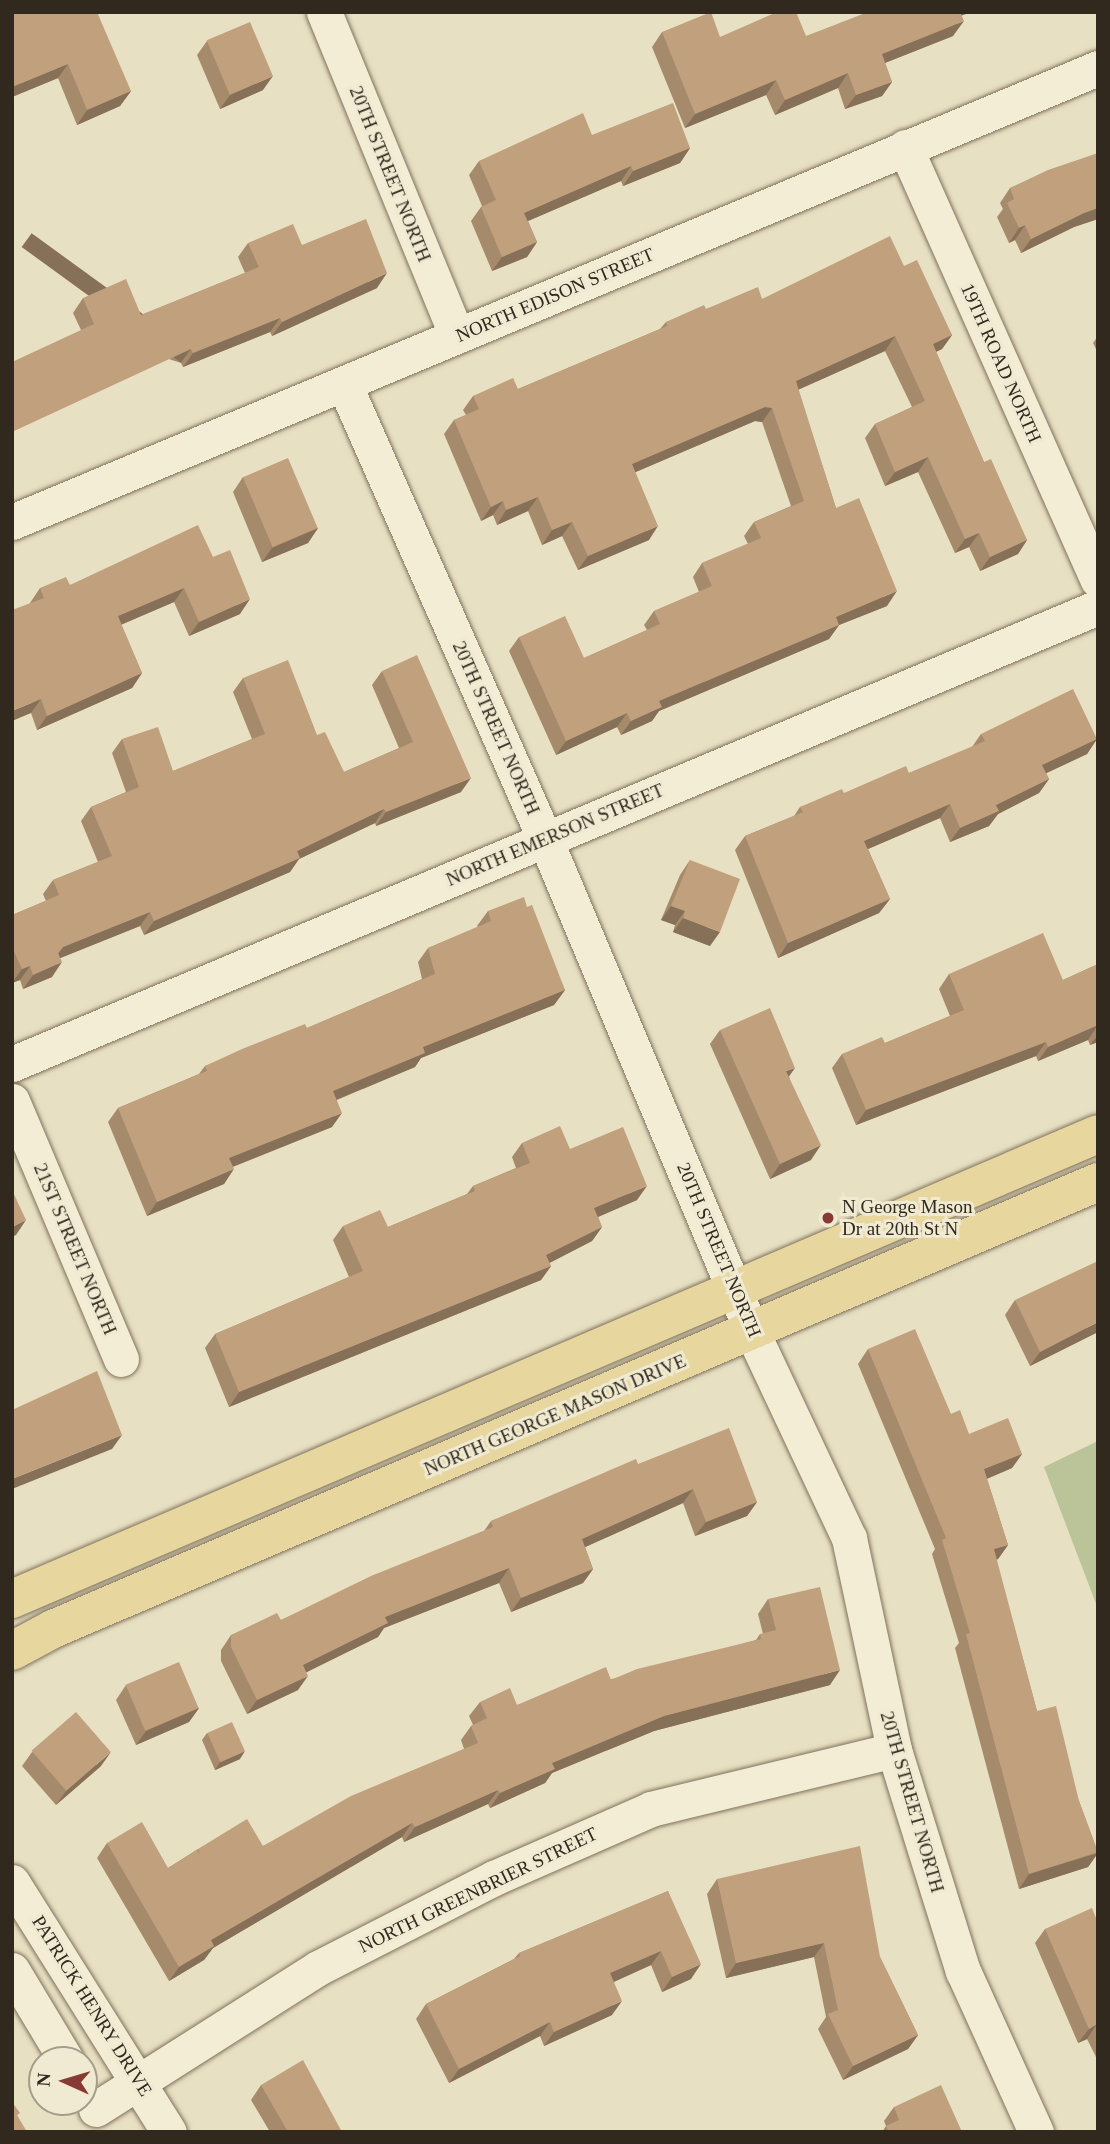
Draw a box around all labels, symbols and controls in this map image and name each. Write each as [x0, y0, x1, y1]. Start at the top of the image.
street label: 20TH STREET NORTH [344, 83, 436, 265]
street label: NORTH EDISON STREET [452, 243, 658, 347]
street label: 19TH ROAD NORTH [956, 280, 1046, 446]
street label: 20TH STREET NORTH [447, 638, 545, 818]
street label: NORTH EMERSON STREET [443, 779, 667, 891]
street label: 20TH STREET NORTH [672, 1159, 766, 1341]
street label: 21ST STREET NORTH [28, 1160, 122, 1338]
place label: N George Mason Dr at 20th St N [842, 1196, 973, 1240]
marker: N George Mason Dr at 20th St N [820, 1210, 836, 1226]
street label: NORTH GEORGE MASON DRIVE [421, 1349, 689, 1481]
street label: 20TH STREET NORTH [875, 1709, 949, 1895]
street label: NORTH GREENBRIER STREET [355, 1822, 601, 1958]
street label: PATRICK HENRY DRIVE [27, 1911, 157, 2101]
north arrow [28, 2046, 98, 2116]

